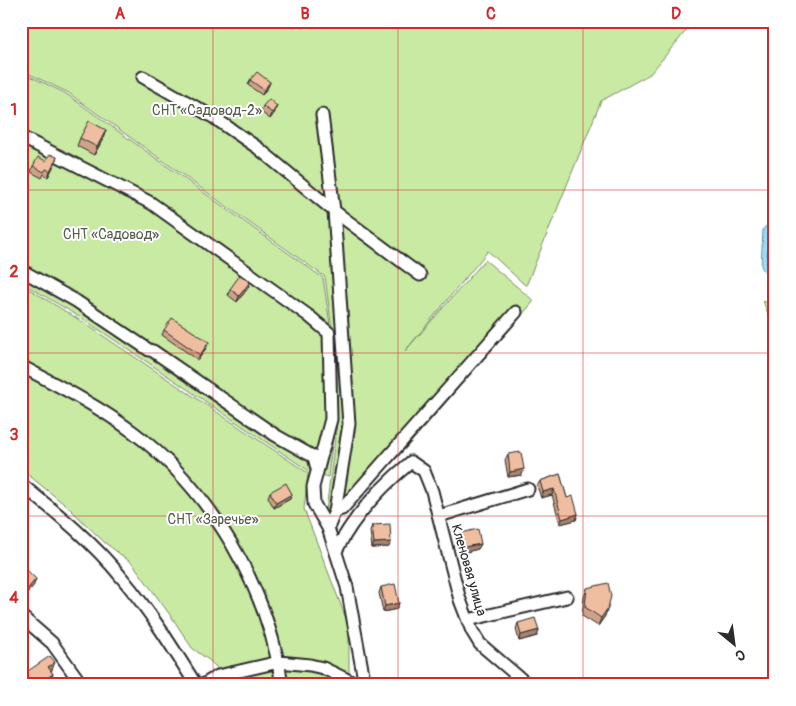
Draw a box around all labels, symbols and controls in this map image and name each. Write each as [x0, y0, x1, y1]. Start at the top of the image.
text: A [115, 4, 126, 24]
text: B [300, 4, 310, 24]
text: C [486, 4, 496, 24]
text: D [671, 4, 681, 24]
text: 1 [11, 100, 17, 120]
park label: СНТ «Садовод-2» [152, 102, 262, 119]
park label: СНТ «Садовод» [63, 226, 159, 243]
text: 2 [10, 262, 19, 282]
text: 3 [10, 425, 19, 445]
park label: СНТ «Заречье» [167, 511, 259, 528]
street label: Кленовая улица [448, 522, 490, 618]
text: 4 [9, 588, 19, 608]
north arrow [708, 618, 758, 668]
text: С [732, 645, 748, 665]

